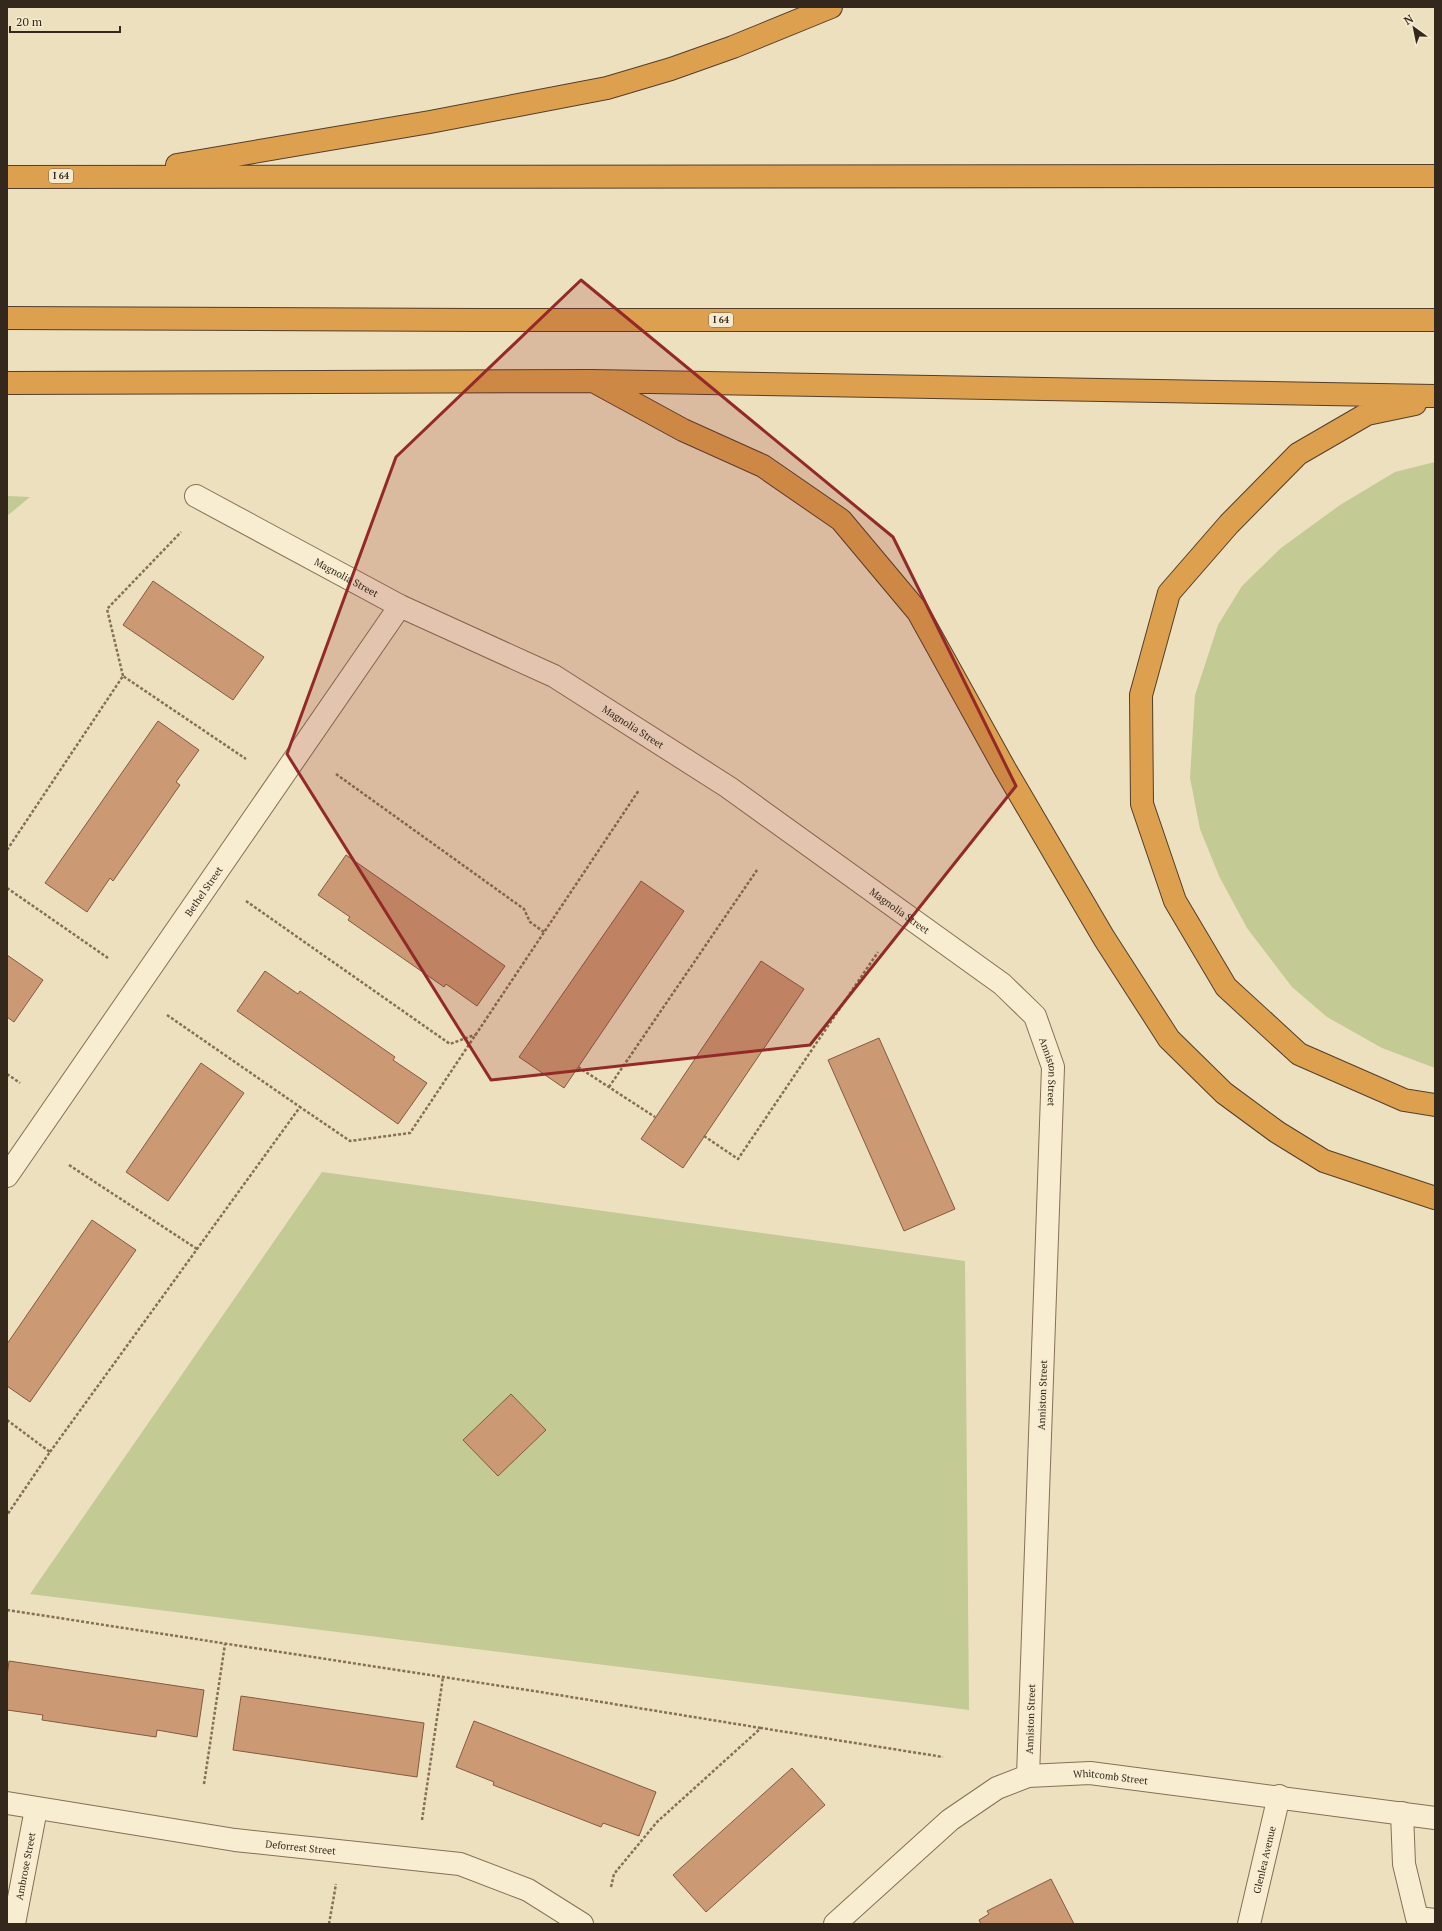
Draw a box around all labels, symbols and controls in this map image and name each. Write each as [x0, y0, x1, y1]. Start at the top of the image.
scale bar [10, 8, 120, 34]
north arrow [1394, 8, 1434, 48]
text: N [1401, 11, 1416, 28]
text: 20 m [16, 14, 43, 29]
road number: I 64 [49, 169, 73, 183]
road number: I 64 [709, 313, 733, 327]
street label: Magnolia Street [312, 555, 381, 600]
street label: Magnolia Street [600, 703, 667, 752]
street label: Bethel Street [182, 864, 226, 919]
street label: Magnolia Street [867, 885, 932, 937]
street label: Anniston Street [1036, 1036, 1059, 1107]
street label: Anniston Street [1035, 1359, 1050, 1430]
street label: Anniston Street [1023, 1683, 1038, 1754]
street label: Whitcomb Street [1073, 1767, 1149, 1788]
street label: Glenlea Avenue [1250, 1825, 1279, 1895]
street label: Ambrose Street [13, 1831, 38, 1901]
street label: Deforrest Street [265, 1837, 337, 1858]

